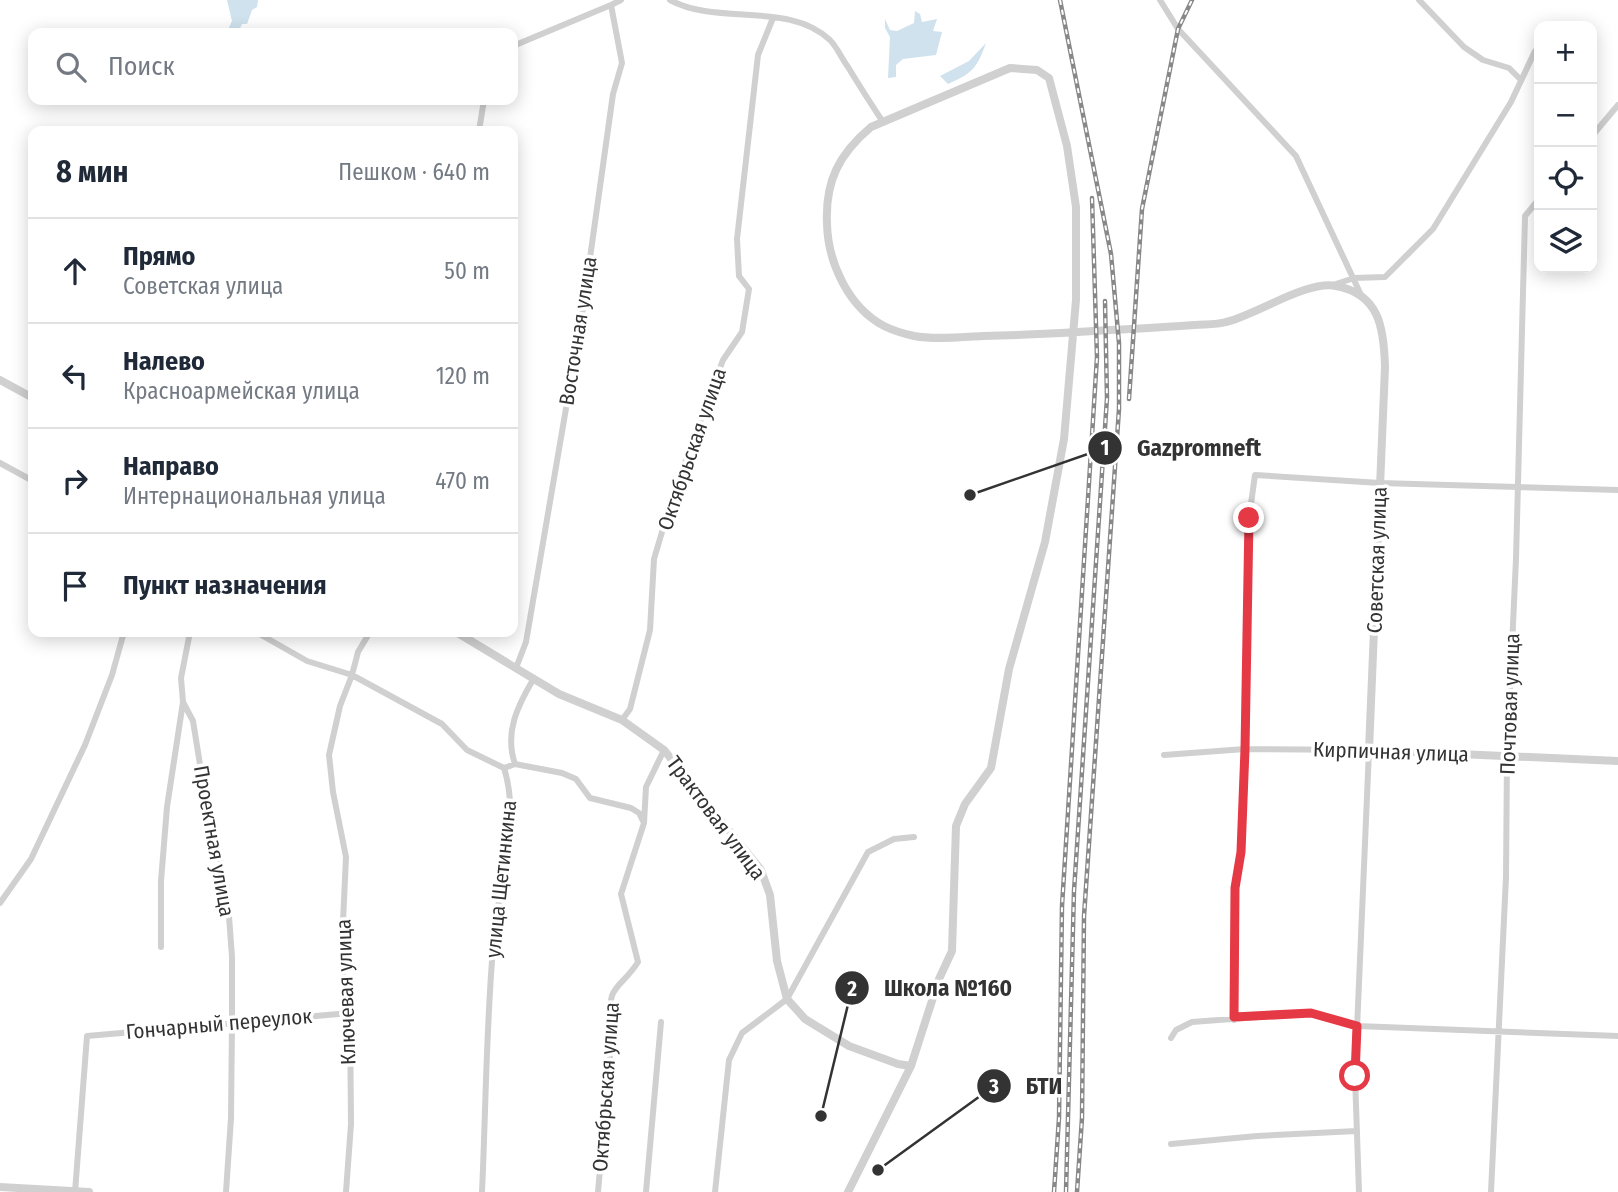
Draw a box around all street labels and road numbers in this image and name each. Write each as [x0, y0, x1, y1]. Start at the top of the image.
street label: Восточная улица [553, 255, 603, 407]
street label: Октябрьская улица [652, 364, 732, 534]
street label: Советская улица [1361, 486, 1393, 634]
street label: Почтовая улица [1495, 633, 1525, 775]
street label: Кирпичная улица [1313, 736, 1469, 768]
street label: Трактовая улица [661, 751, 771, 885]
street label: Проектная улица [188, 763, 240, 919]
street label: улица Щетинкина [480, 799, 522, 959]
street label: Ключевая улица [330, 918, 362, 1066]
street label: Октябрьская улица [587, 1001, 625, 1173]
street label: Гончарный переулок [125, 1003, 313, 1045]

